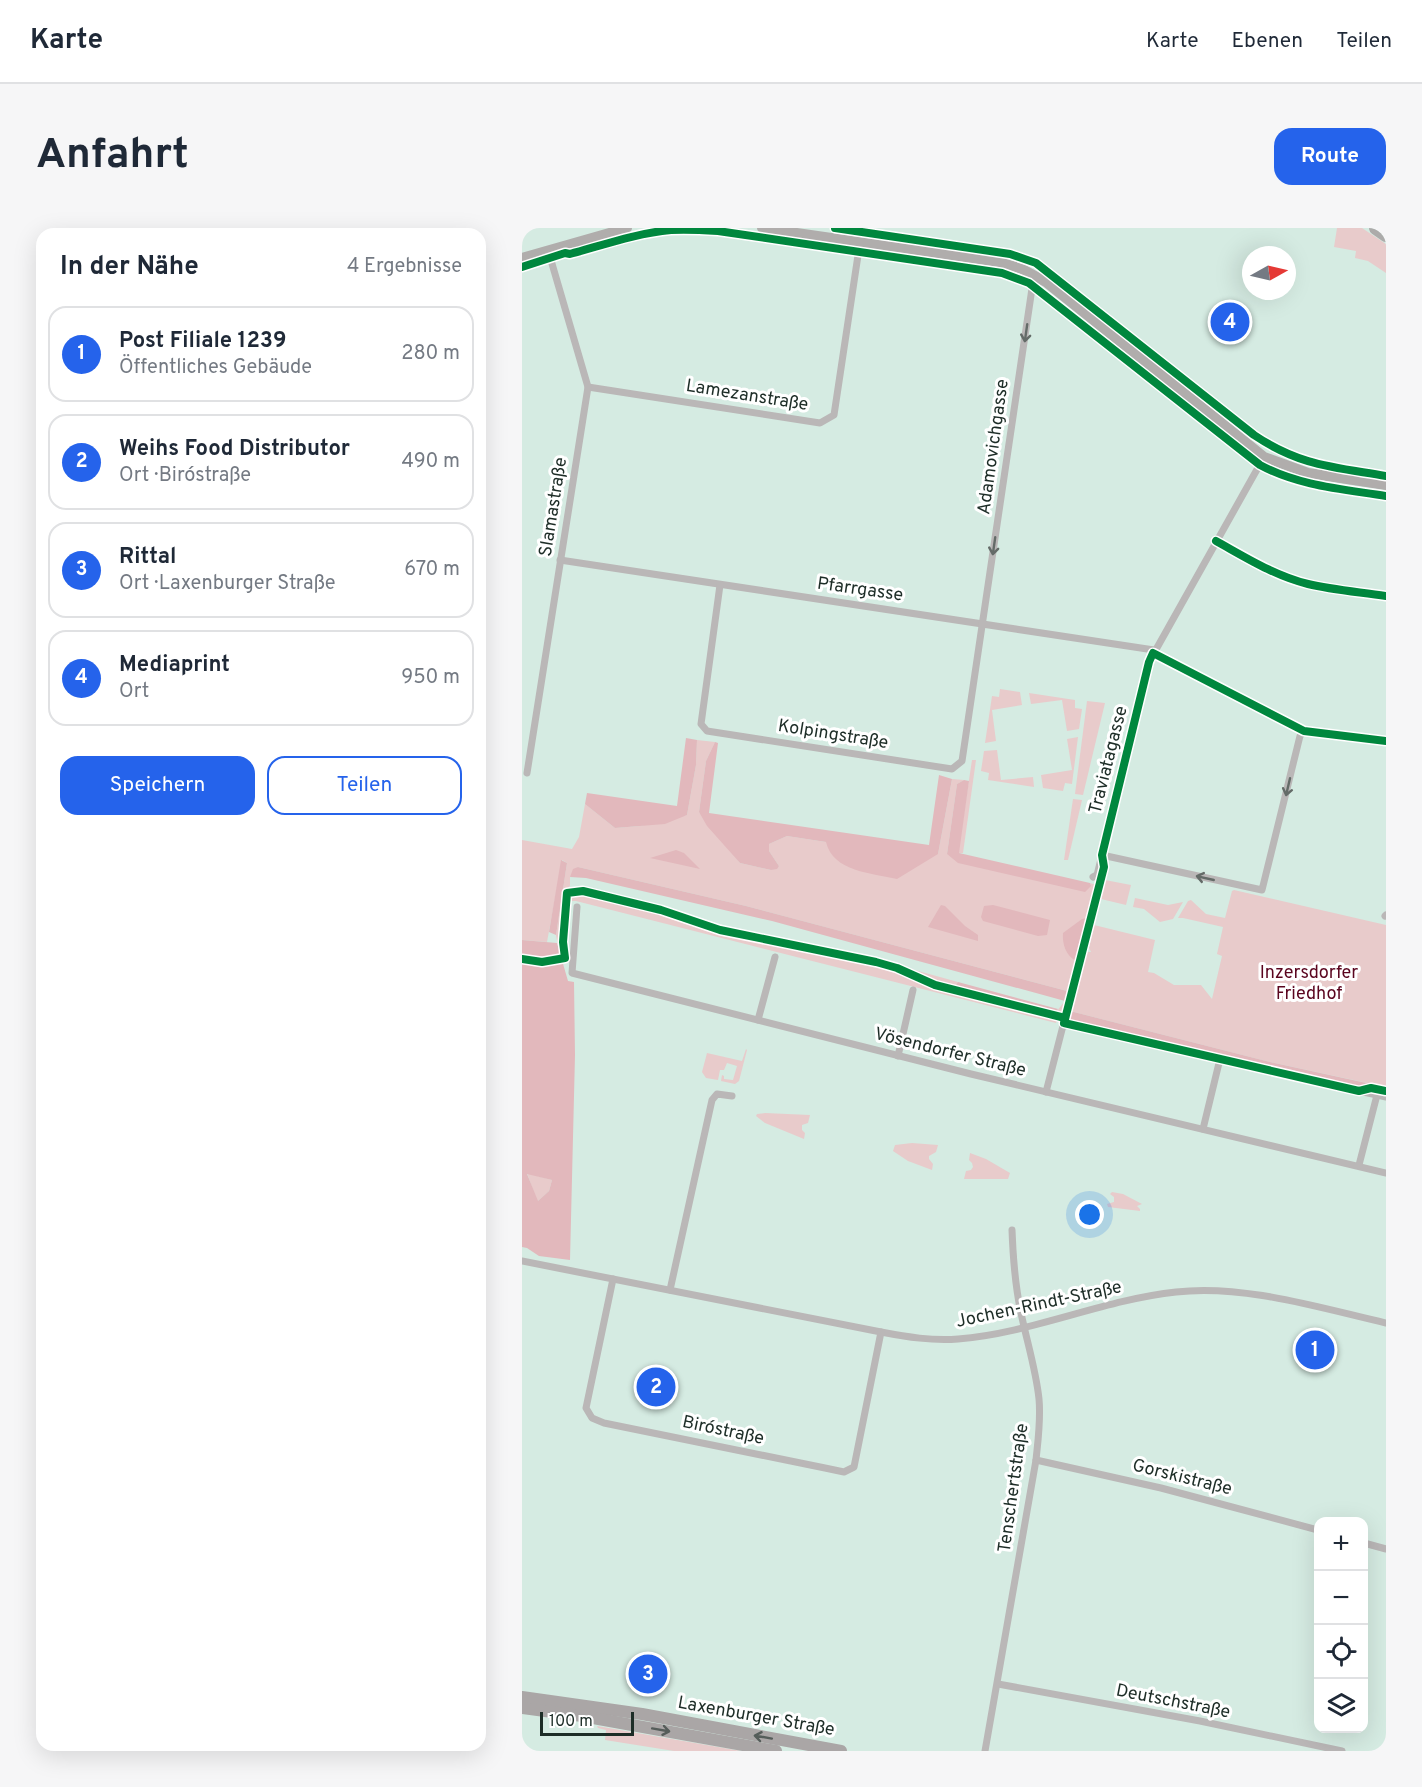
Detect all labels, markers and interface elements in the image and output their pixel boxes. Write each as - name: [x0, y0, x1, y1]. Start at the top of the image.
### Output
- text: Karte: [30, 23, 103, 59]
- text: Karte: [1146, 28, 1198, 55]
- text: Ebenen: [1231, 28, 1303, 55]
- text: Teilen: [1336, 28, 1392, 55]
- button: Route: [1274, 128, 1386, 185]
- text: Anfahrt: [36, 130, 189, 183]
- north arrow: [1242, 246, 1296, 300]
- text: In der Nähe: [60, 251, 199, 284]
- text: 4 Ergebnisse: [347, 254, 462, 280]
- pin: 4: [1210, 300, 1250, 344]
- one-way arrow: [1020, 322, 1031, 342]
- text: Post Filiale 1239: [119, 328, 287, 355]
- text: 1: [78, 341, 86, 367]
- text: 280 m: [401, 341, 460, 367]
- text: Öffentliches Gebäude: [119, 355, 312, 381]
- street label: Lamezanstraße: [684, 375, 810, 417]
- street label: Adamovichgasse: [973, 378, 1015, 516]
- text: Weihs Food Distributor: [119, 436, 350, 463]
- text: 2: [75, 449, 88, 475]
- text: 490 m: [402, 449, 460, 475]
- street label: Slamastraße: [535, 456, 573, 558]
- text: Ort · Biróstraße: [119, 463, 251, 489]
- one-way arrow: [988, 536, 999, 556]
- text: Rittal: [119, 544, 176, 571]
- text: 3: [76, 557, 88, 583]
- text: 670 m: [404, 557, 460, 583]
- text: Ort · Laxenburger Straße: [119, 571, 335, 597]
- street label: Pfarrgasse: [816, 573, 904, 607]
- text: Mediaprint: [119, 652, 230, 679]
- text: 4: [75, 665, 88, 691]
- text: 950 m: [401, 665, 460, 691]
- text: Ort: [119, 679, 149, 705]
- street label: Traviatagasse: [1084, 704, 1134, 816]
- street label: Kolpingstraße: [776, 715, 890, 755]
- button: Speichern: [60, 756, 255, 815]
- button: Teilen: [267, 756, 462, 815]
- one-way arrow: [1281, 777, 1293, 796]
- one-way arrow: [1196, 872, 1215, 884]
- park label: Inzersdorfer Friedhof: [1260, 962, 1358, 1006]
- street label: Vösendorfer Straße: [872, 1023, 1028, 1083]
- your location: [1075, 1200, 1104, 1229]
- street label: Jochen-Rindt-Straße: [954, 1276, 1124, 1334]
- pin: 1: [1296, 1328, 1334, 1372]
- pin: 2: [636, 1364, 676, 1410]
- street label: Biróstraße: [680, 1411, 766, 1451]
- street label: Tenschertstraße: [994, 1422, 1034, 1554]
- street label: Gorskistraße: [1130, 1455, 1234, 1501]
- map controls: [1314, 1517, 1368, 1733]
- button: +: [1314, 1517, 1368, 1571]
- button: −: [1314, 1571, 1368, 1625]
- button: locate: [1314, 1625, 1368, 1679]
- pin: 3: [628, 1652, 668, 1696]
- button: layers: [1314, 1679, 1368, 1733]
- street label: Deutschstraße: [1114, 1680, 1232, 1724]
- street label: Laxenburger Straße: [676, 1692, 836, 1742]
- scale bar: [540, 1709, 634, 1736]
- text: 100 m: [549, 1712, 593, 1732]
- one-way arrow: [650, 1725, 670, 1736]
- one-way arrow: [754, 1731, 773, 1742]

